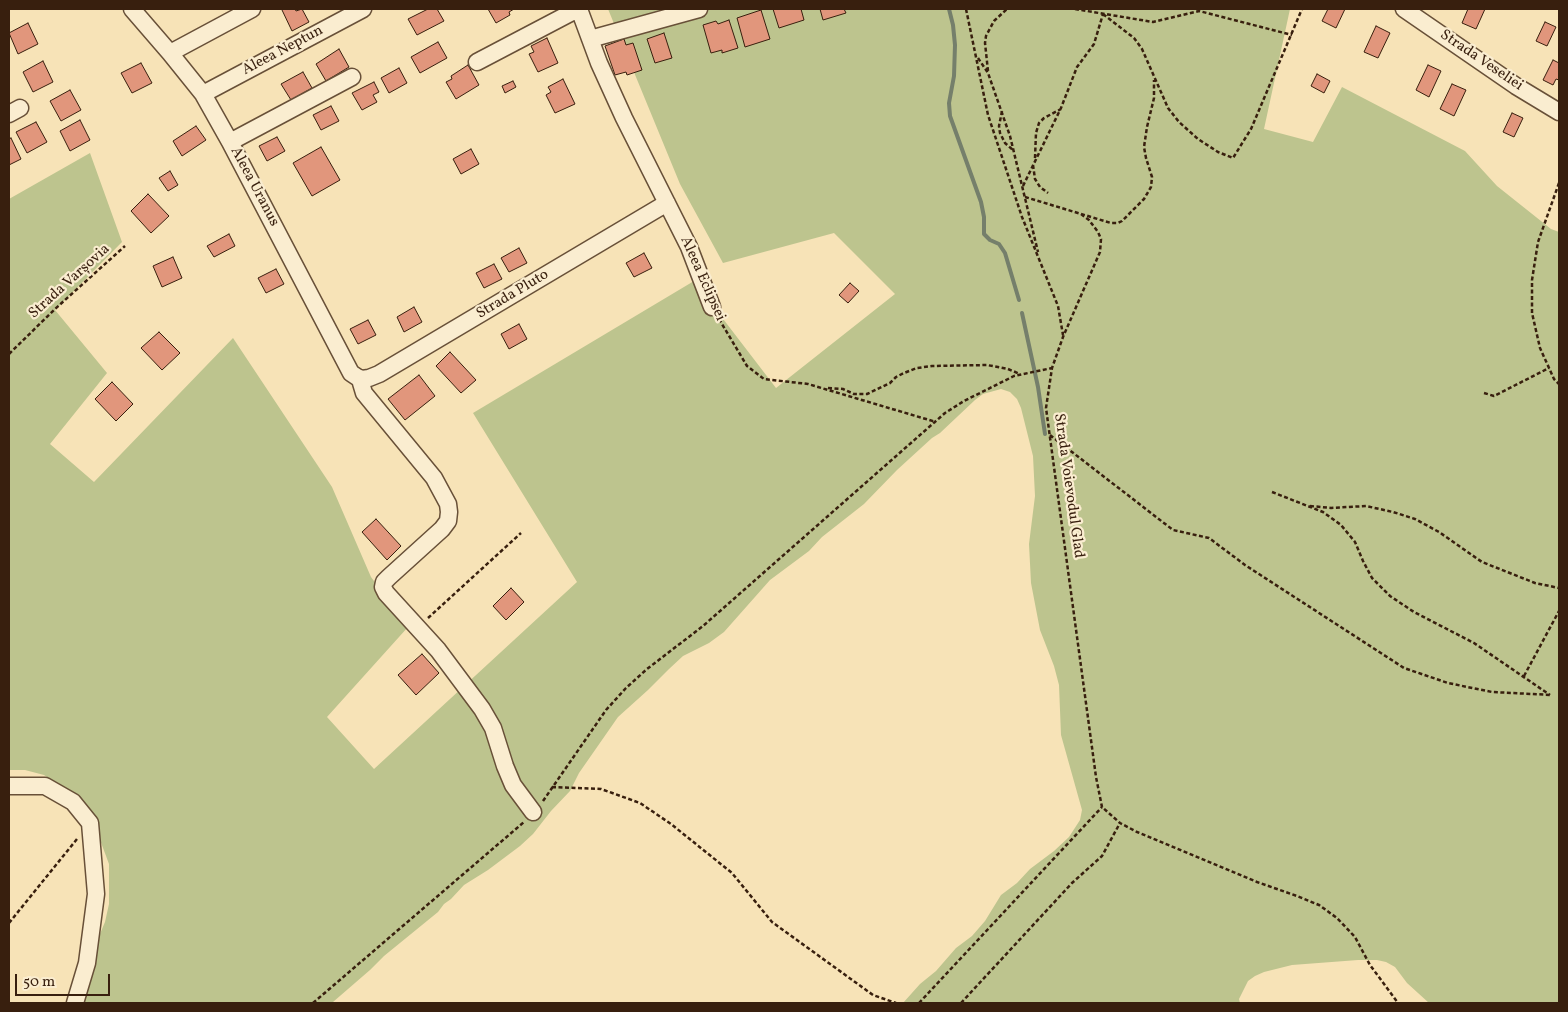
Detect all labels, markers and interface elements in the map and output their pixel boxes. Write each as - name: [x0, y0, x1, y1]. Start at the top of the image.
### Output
- street label: Aleea Neptun: [239, 22, 327, 80]
- street label: Strada Veseliei: [1436, 27, 1526, 95]
- street label: Aleea Uranus: [226, 144, 282, 230]
- street label: Aleea Eclipsei: [675, 234, 729, 324]
- street label: Strada Varșovia: [26, 241, 114, 323]
- street label: Strada Pluto: [474, 266, 552, 324]
- street label: Strada Voievodul Glad: [1049, 412, 1087, 560]
- scale bar: [18, 964, 112, 996]
- text: 50 m: [23, 972, 55, 993]

